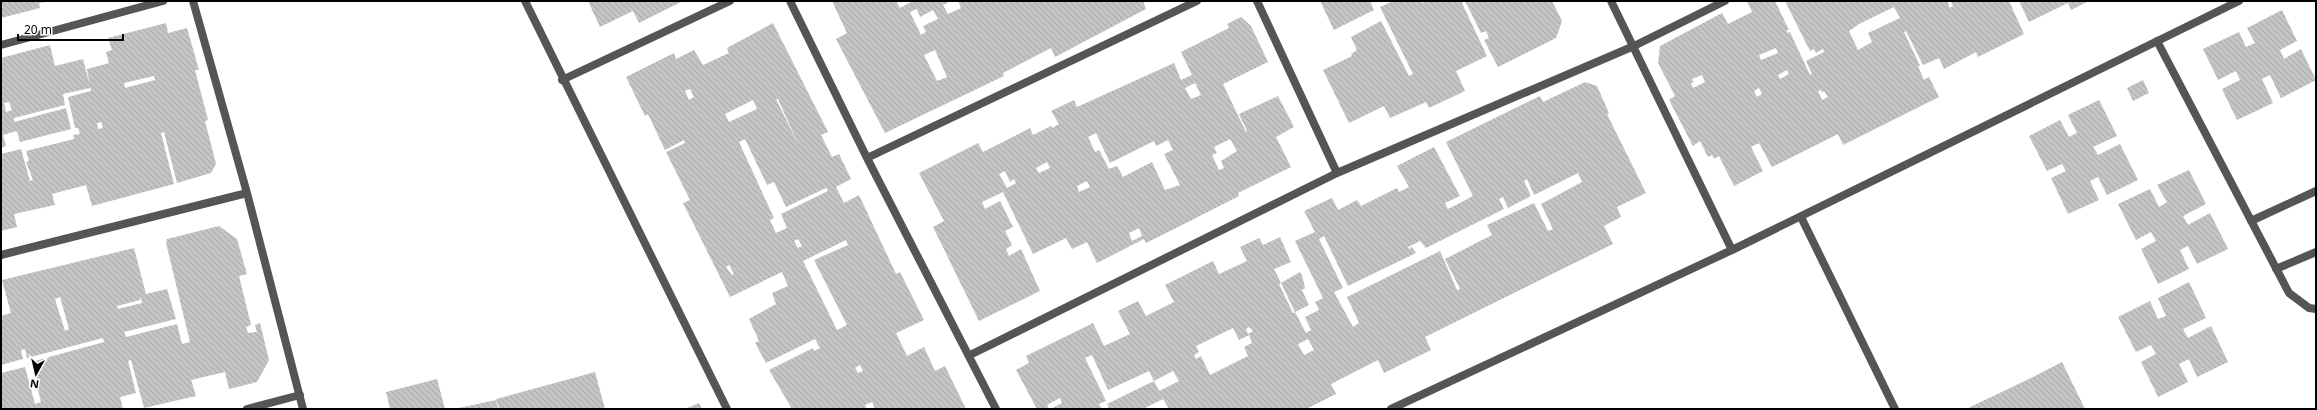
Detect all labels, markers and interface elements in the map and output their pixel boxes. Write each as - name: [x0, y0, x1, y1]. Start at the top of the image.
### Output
- scale bar: [18, 16, 123, 42]
- text: 20 m: [24, 21, 52, 38]
- north arrow: [16, 354, 56, 394]
- text: N: [29, 376, 40, 392]

